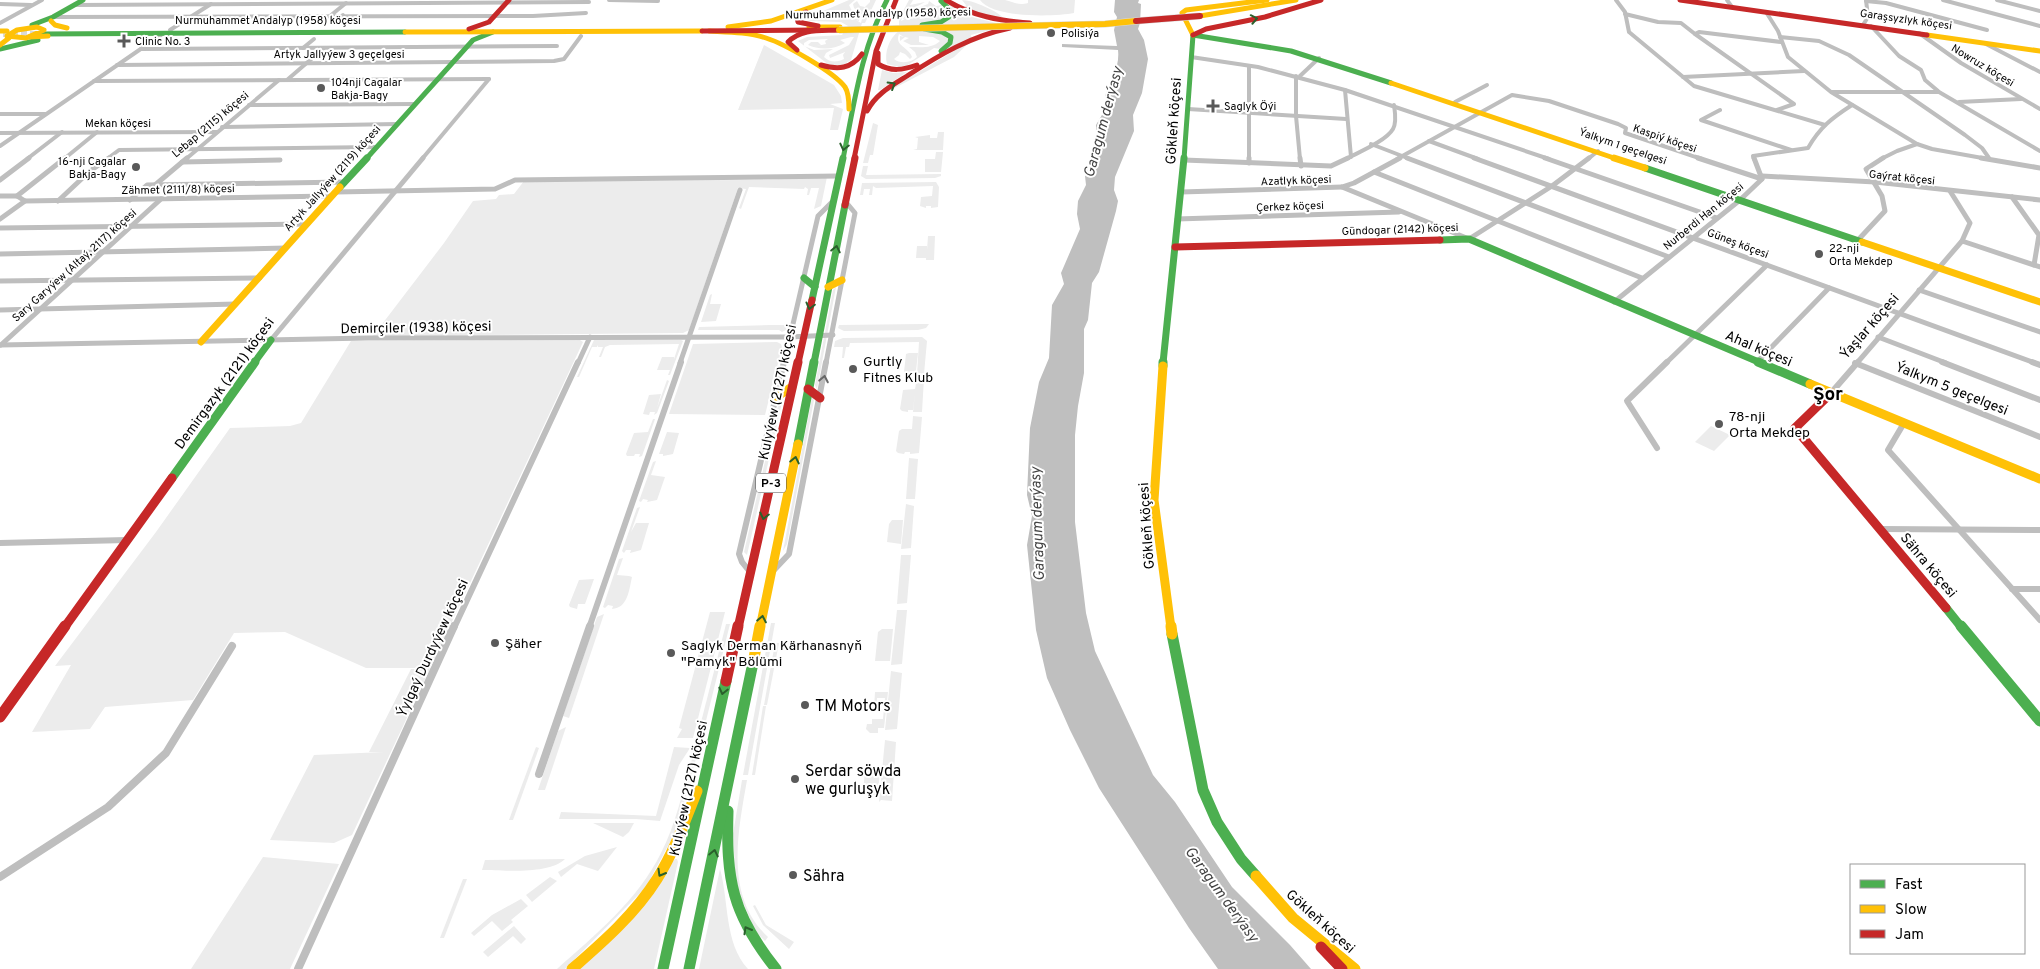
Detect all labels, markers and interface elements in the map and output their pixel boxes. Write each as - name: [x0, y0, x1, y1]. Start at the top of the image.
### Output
- street label: Nurmuhammet Andalyp (1958) köçesi: [785, 5, 971, 23]
- street label: Garaşsyzlyk köçesi: [1859, 7, 1953, 33]
- street label: Nurmuhammet Andalyp (1958) köçesi: [175, 14, 361, 28]
- one-way arrow: [1250, 15, 1258, 25]
- marker: Polisiýa: [1045, 27, 1057, 39]
- place label: Polisiýa: [1061, 27, 1099, 41]
- marker: Clinic No. 3: [117, 34, 131, 48]
- place label: Clinic No. 3: [135, 35, 190, 49]
- street label: Nowruz köçesi: [1948, 41, 2017, 90]
- street label: Artyk Jallyýew 3 geçelgesi: [273, 48, 405, 62]
- water label: Garagum derýasy: [1081, 64, 1129, 180]
- place label: 104nji Cagalar Bakja-Bagy: [331, 76, 403, 103]
- street label: Gökleň köçesi: [1163, 77, 1186, 165]
- marker: 104nji Cagalar Bakja-Bagy: [315, 82, 327, 94]
- one-way arrow: [887, 82, 896, 92]
- street label: Lebap (2115) köçesi: [169, 88, 252, 161]
- marker: Saglyk Öýi: [1206, 99, 1220, 113]
- place label: Saglyk Öýi: [1224, 99, 1276, 114]
- street label: Mekan köçesi: [85, 117, 151, 131]
- street label: Kaspiý köçesi: [1631, 121, 1698, 156]
- street label: Artyk Jallyýew (2119) köçesi: [281, 123, 384, 235]
- street label: Ýalkym 1 geçelgesi: [1577, 124, 1669, 168]
- one-way arrow: [839, 143, 850, 152]
- place label: 16-nji Cagalar Bakja-Bagy: [58, 155, 127, 182]
- marker: 16-nji Cagalar Bakja-Bagy: [130, 161, 142, 173]
- street label: Gaýrat köçesi: [1868, 168, 1936, 188]
- street label: Azatlyk köçesi: [1260, 173, 1332, 189]
- street label: Nurberdi Han köçesi: [1661, 180, 1747, 254]
- street label: Zähmet (2111/8) köçesi: [121, 182, 235, 198]
- street label: Çerkez köçesi: [1256, 199, 1324, 215]
- street label: Sary Garyýew (Altaý, 2117) köçesi: [10, 206, 140, 325]
- street label: Gündogar (2142) köçesi: [1341, 221, 1459, 239]
- street label: Güneş köçesi: [1705, 226, 1770, 262]
- place label: 22-nji Orta Mekdep: [1829, 242, 1893, 269]
- one-way arrow: [831, 244, 841, 253]
- marker: 22-nji Orta Mekdep: [1813, 248, 1825, 260]
- street label: Ýaşlar köçesi: [1836, 290, 1903, 363]
- one-way arrow: [805, 302, 816, 310]
- street label: Demirgazyk (2121) köçesi: [172, 315, 279, 453]
- street label: Demirçiler (1938) köçesi: [340, 319, 492, 338]
- street label: Kulyýew (2127) köçesi: [756, 323, 801, 461]
- street label: Ahal köçesi: [1722, 328, 1795, 371]
- place label: Gurtly Fitnes Klub: [863, 354, 933, 387]
- street label: Ýalkym 5 geçelgesi: [1893, 358, 2011, 420]
- marker: Gurtly Fitnes Klub: [847, 363, 859, 375]
- one-way arrow: [818, 374, 829, 383]
- district label: Şor: [1813, 383, 1843, 407]
- place label: 78-nji Orta Mekdep: [1729, 409, 1810, 442]
- marker: 78-nji Orta Mekdep: [1713, 418, 1725, 430]
- one-way arrow: [789, 455, 800, 464]
- water label: Garagum derýasy: [1027, 465, 1050, 581]
- road number: P-3: [756, 473, 786, 492]
- street label: Gökleň köçesi: [1136, 482, 1159, 570]
- one-way arrow: [759, 511, 770, 520]
- street label: Sähra köçesi: [1896, 530, 1960, 602]
- street label: Ýylgaý Durdyýew köçesi: [393, 576, 473, 720]
- one-way arrow: [756, 614, 767, 623]
- place label: Şäher: [505, 636, 543, 653]
- marker: Şäher: [489, 637, 501, 649]
- place label: Saglyk Derman Kärhanasnyň "Pamyk" Bölümi: [681, 638, 862, 671]
- marker: Saglyk Derman Kärhanasnyň "Pamyk" Bölümi: [665, 647, 677, 659]
- one-way arrow: [718, 687, 729, 696]
- place label: TM Motors: [815, 697, 891, 717]
- marker: TM Motors: [799, 699, 811, 711]
- street label: Kulyýew (2127) köçesi: [667, 719, 712, 857]
- place label: Serdar söwda we gurluşyk: [805, 762, 901, 800]
- marker: Serdar söwda we gurluşyk: [789, 773, 801, 785]
- water label: Garagum derýasy: [1180, 843, 1263, 948]
- one-way arrow: [708, 848, 718, 857]
- legend: [1850, 864, 2025, 954]
- place label: Sähra: [803, 867, 845, 887]
- one-way arrow: [657, 868, 667, 877]
- marker: Sähra: [787, 869, 799, 881]
- text: Fast: [1895, 876, 1923, 895]
- street label: Gökleň köçesi: [1282, 887, 1358, 958]
- text: Slow: [1895, 901, 1927, 920]
- one-way arrow: [744, 926, 754, 935]
- text: Jam: [1895, 926, 1924, 945]

